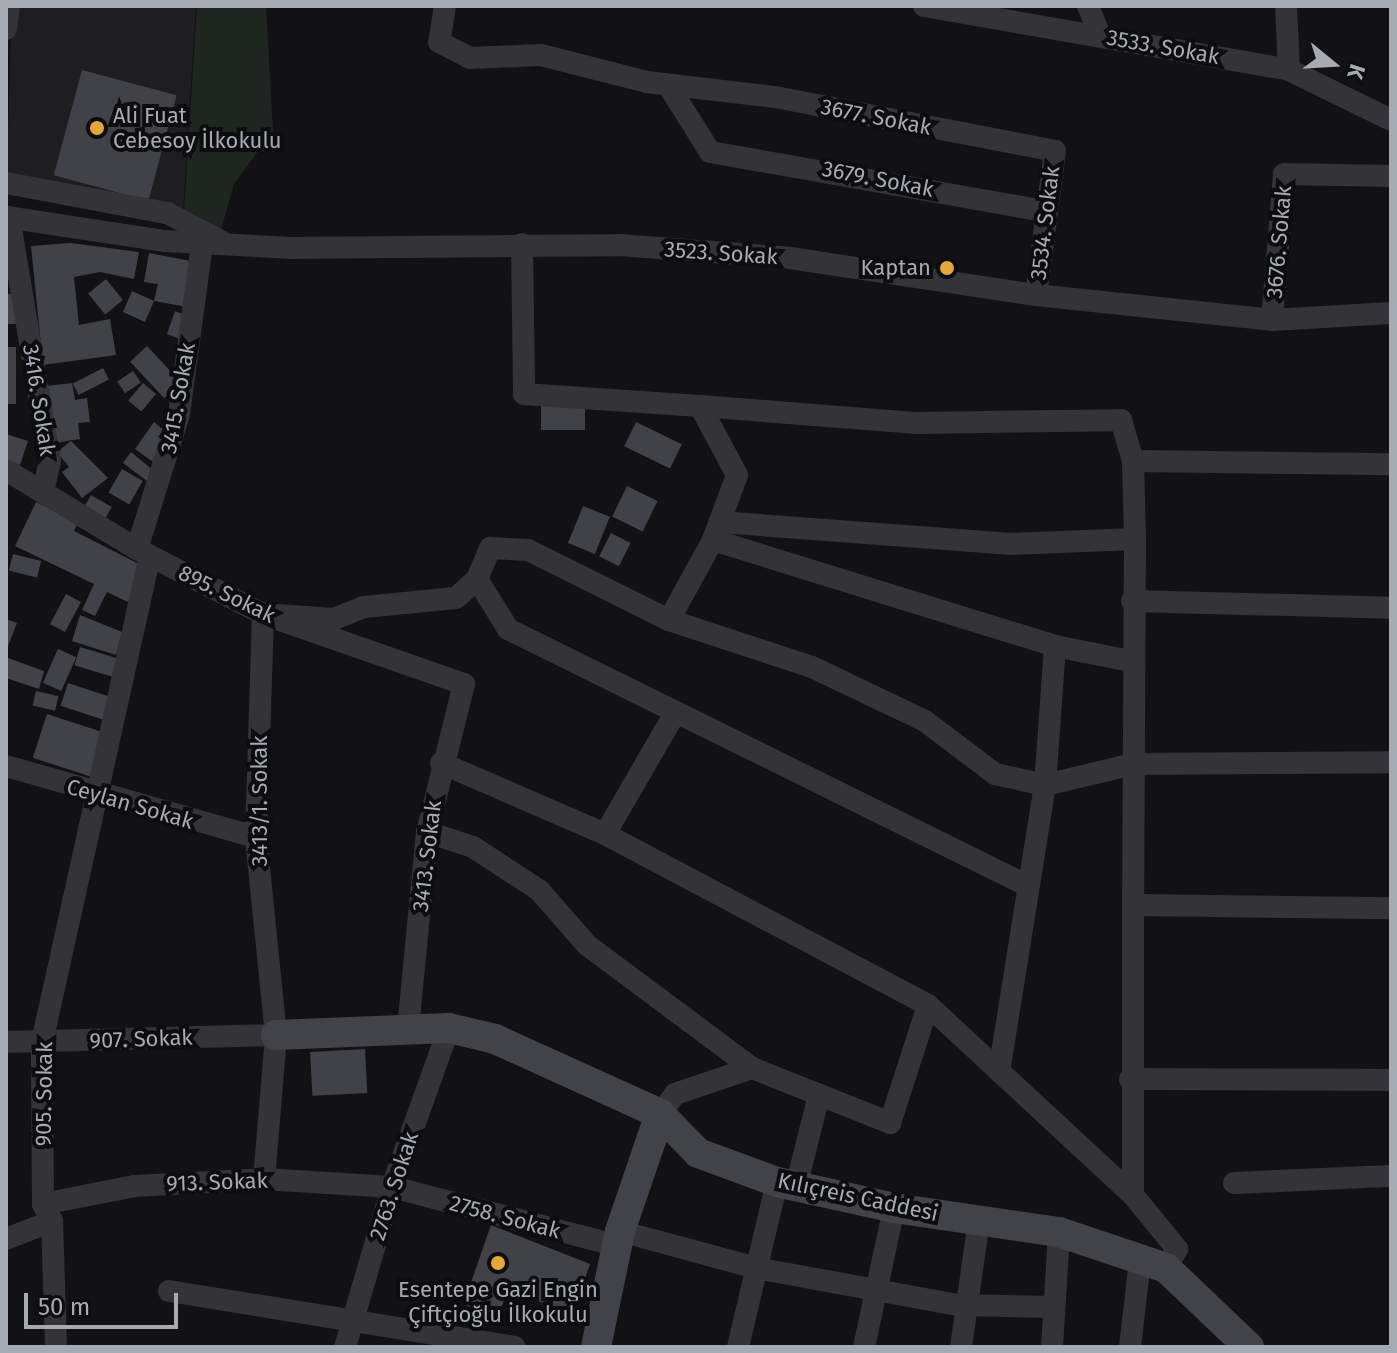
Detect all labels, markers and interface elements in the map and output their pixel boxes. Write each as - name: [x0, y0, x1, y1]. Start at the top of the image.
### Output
- street label: 3533. Sokak: [1105, 24, 1221, 70]
- north arrow: [1293, 24, 1373, 104]
- text: K: [1341, 61, 1371, 82]
- street label: 3677. Sokak: [819, 93, 933, 141]
- place label: Ali Fuat Cebesoy İlkokulu: [113, 102, 282, 154]
- marker: Ali Fuat Cebesoy İlkokulu: [88, 119, 106, 137]
- street label: 3679. Sokak: [820, 155, 936, 203]
- street label: 3534. Sokak: [1025, 165, 1065, 281]
- street label: 3676. Sokak: [1261, 184, 1297, 300]
- street label: 3523. Sokak: [663, 236, 779, 270]
- place label: Kaptan: [861, 255, 931, 281]
- marker: Kaptan: [938, 259, 956, 277]
- street label: 3415. Sokak: [155, 341, 201, 455]
- street label: 3416. Sokak: [17, 342, 61, 458]
- street label: 895. Sokak: [174, 559, 280, 629]
- street label: 3413/1. Sokak: [247, 735, 273, 867]
- street label: Ceylan Sokak: [64, 773, 196, 835]
- street label: 3413. Sokak: [407, 799, 447, 913]
- street label: 907. Sokak: [89, 1024, 193, 1054]
- street label: 905. Sokak: [30, 1041, 58, 1147]
- street label: 2763. Sokak: [364, 1128, 424, 1244]
- street label: 913. Sokak: [166, 1167, 268, 1197]
- street label: Kılıçreis Caddesi: [775, 1167, 941, 1227]
- street label: 2758. Sokak: [447, 1190, 563, 1244]
- marker: Esentepe Gazi Engin Çiftçioğlu İlkokulu: [489, 1254, 507, 1272]
- place label: Esentepe Gazi Engin Çiftçioğlu İlkokulu: [398, 1276, 598, 1328]
- scale bar: [28, 1277, 182, 1327]
- text: 50 m: [38, 1293, 90, 1321]

